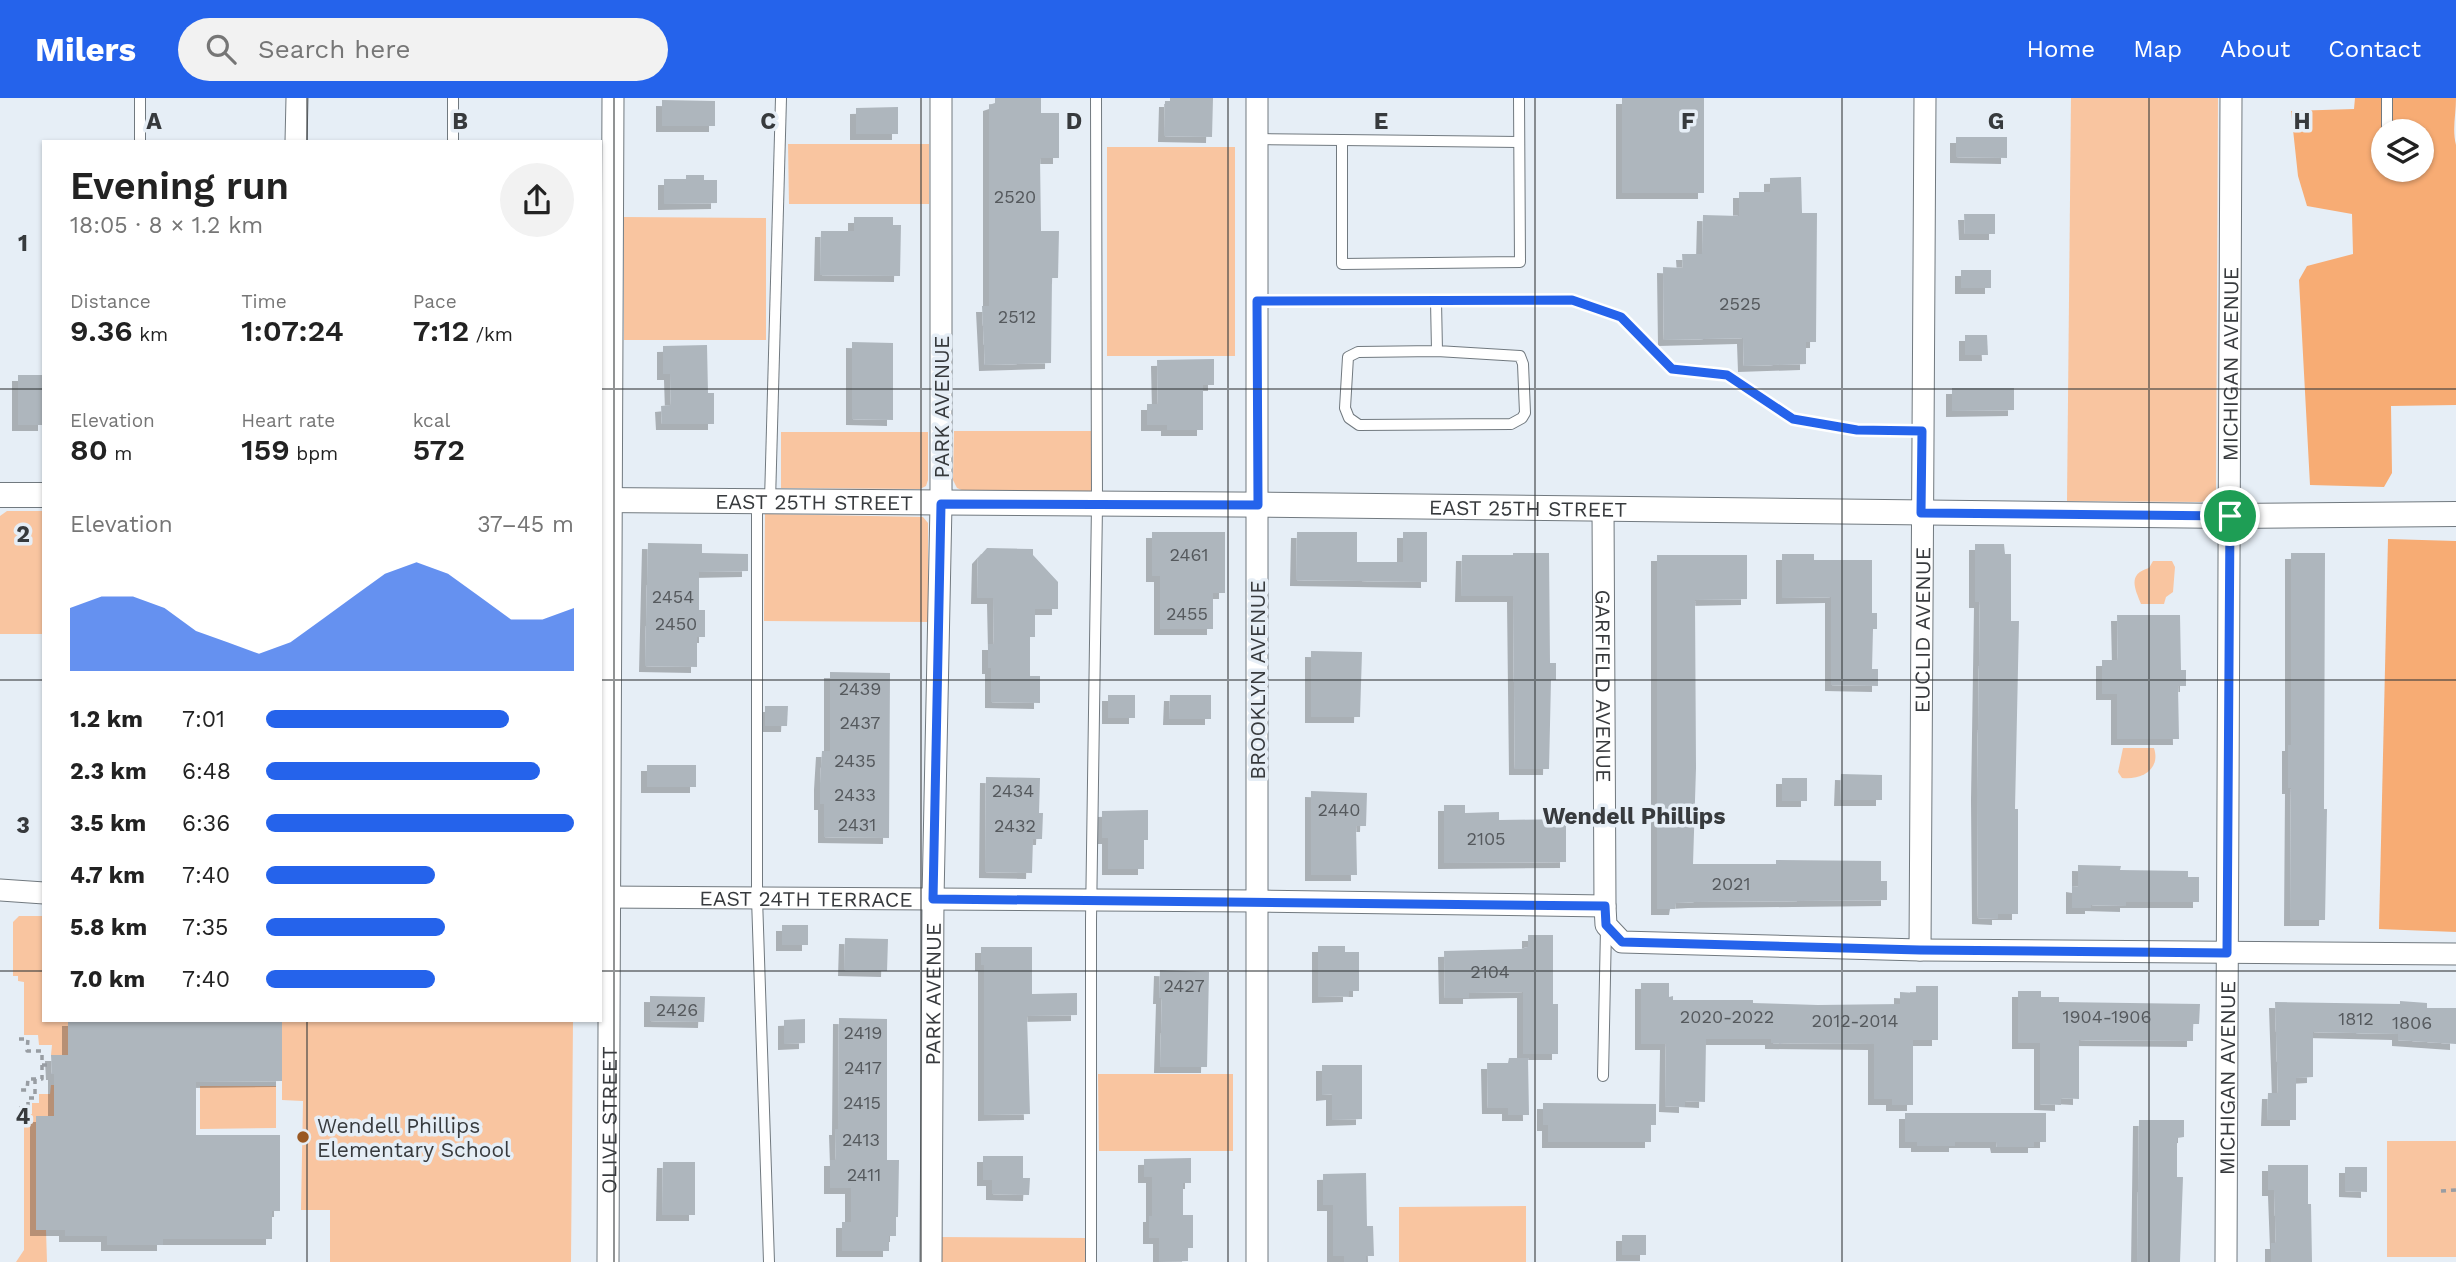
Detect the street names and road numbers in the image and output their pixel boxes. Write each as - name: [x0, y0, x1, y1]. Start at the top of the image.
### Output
- street label: MICHIGAN AVENUE: [2217, 267, 2243, 461]
- street label: PARK AVENUE: [929, 336, 954, 478]
- street label: EAST 25TH STREET: [715, 488, 913, 515]
- street label: EAST 25TH STREET: [1429, 494, 1627, 521]
- street label: EUCLID AVENUE: [1909, 547, 1935, 713]
- street label: BROOKLYN AVENUE: [1245, 580, 1270, 780]
- street label: GARFIELD AVENUE: [1591, 589, 1617, 782]
- street label: EAST 24TH TERRACE: [699, 885, 913, 911]
- street label: PARK AVENUE: [920, 923, 945, 1065]
- street label: MICHIGAN AVENUE: [2214, 981, 2240, 1175]
- street label: OLIVE STREET: [596, 1046, 621, 1194]

